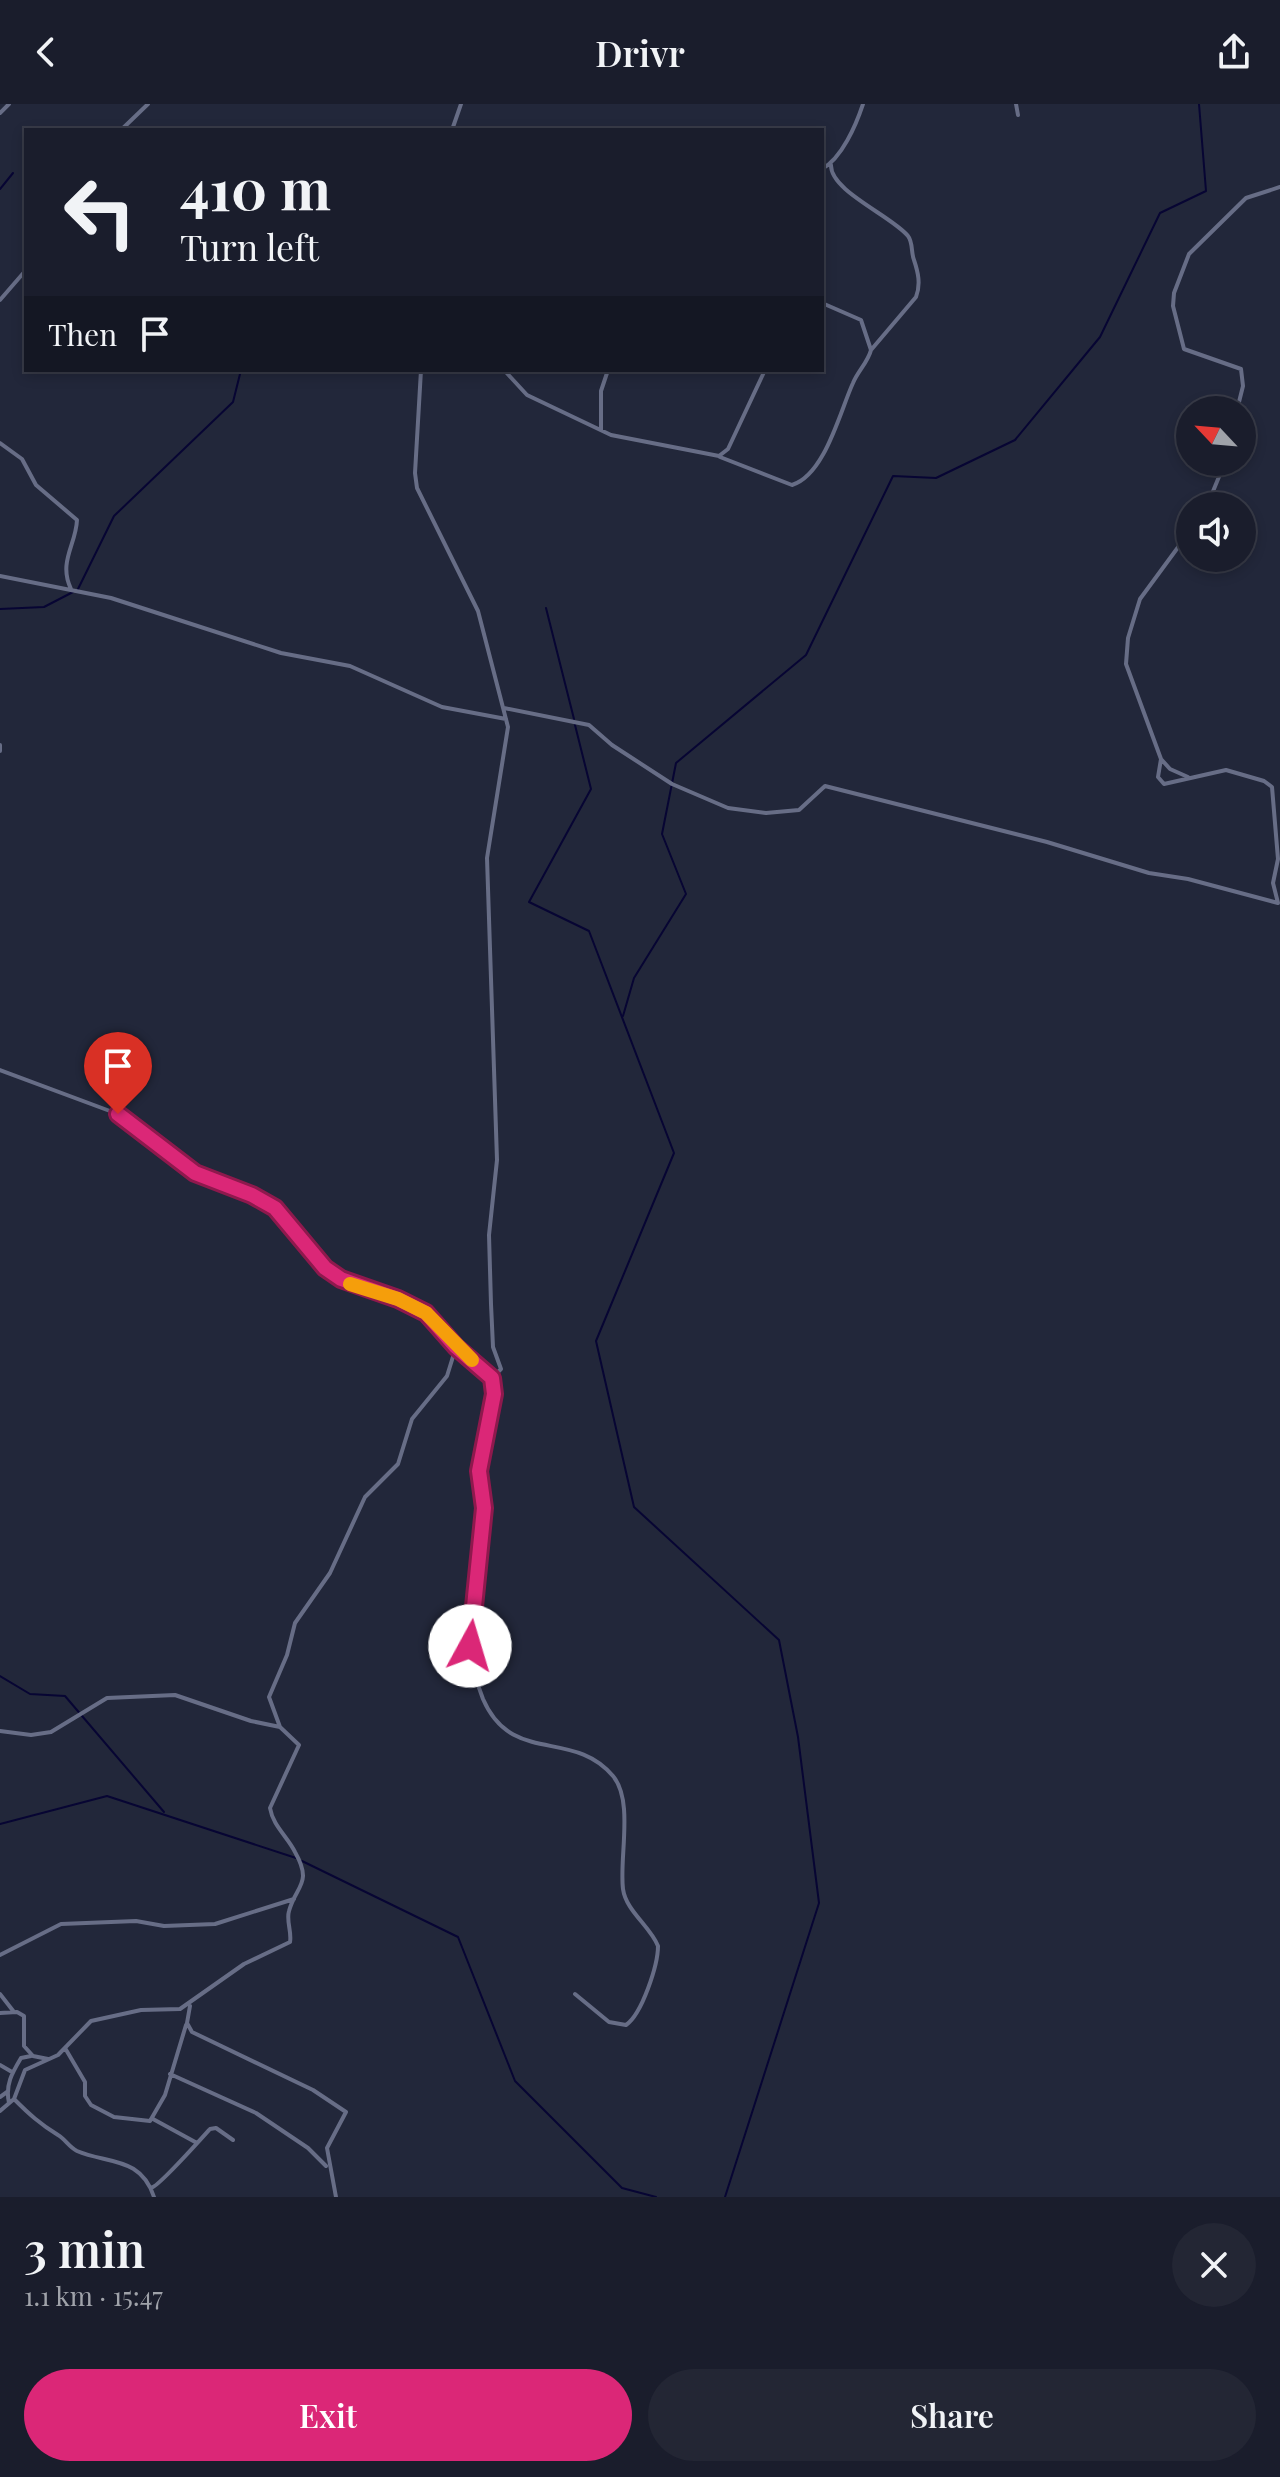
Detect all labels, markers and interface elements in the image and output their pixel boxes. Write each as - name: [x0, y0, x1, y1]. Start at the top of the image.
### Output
- text: Drivr: [595, 28, 685, 76]
- icon: back: [24, 30, 68, 74]
- icon: share: [1212, 30, 1256, 74]
- text: 410 m: [180, 150, 331, 225]
- icon: left: [48, 160, 152, 264]
- text: Turn left: [180, 222, 319, 270]
- icon: arrive: [133, 312, 177, 356]
- text: Then: [48, 314, 117, 354]
- north arrow: [1176, 396, 1256, 476]
- map controls: [1176, 396, 1256, 572]
- button: sound: [1176, 492, 1256, 572]
- pin: [84, 1032, 152, 1114]
- icon: arrive: [96, 1044, 140, 1088]
- position arrow: [428, 1604, 512, 1688]
- text: 3 min: [24, 2216, 145, 2280]
- button: close: [1172, 2223, 1256, 2307]
- text: 1.1 km · 15:47: [24, 2278, 163, 2313]
- button: Exit: [24, 2369, 632, 2461]
- button: Share: [648, 2369, 1256, 2461]

